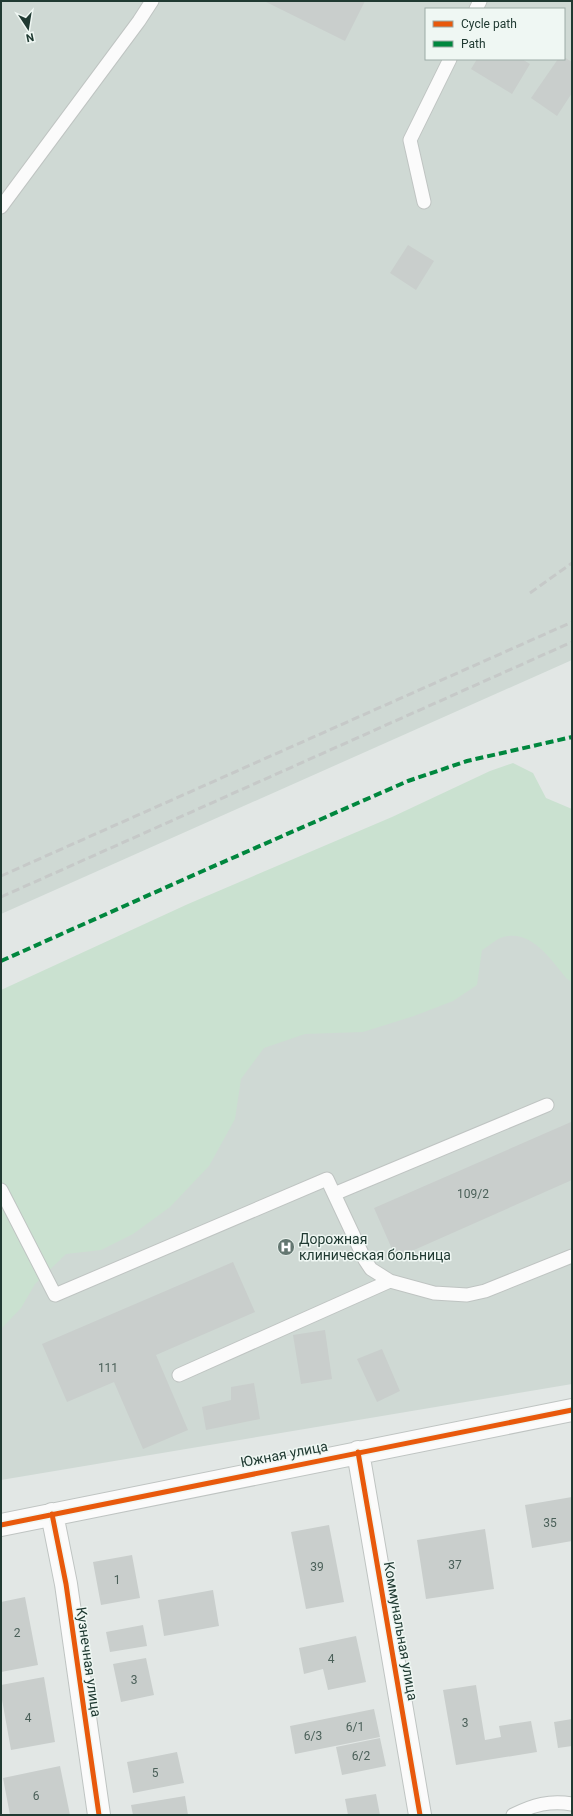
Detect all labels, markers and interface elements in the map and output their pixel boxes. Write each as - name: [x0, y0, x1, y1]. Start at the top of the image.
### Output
- north arrow: [8, 8, 48, 48]
- legend: [425, 8, 565, 60]
- text: Cycle path: [461, 17, 517, 31]
- text: N: [25, 30, 35, 45]
- text: Path: [461, 37, 486, 51]
- house number: 109/2: [457, 1187, 489, 1201]
- place label: Дорожная клиническая больница: [299, 1231, 451, 1263]
- hospital icon: Дорожная клиническая больница: [276, 1237, 296, 1257]
- house number: 111: [98, 1361, 118, 1375]
- street label: Южная улица: [239, 1438, 329, 1470]
- house number: 35: [543, 1516, 557, 1530]
- house number: 37: [448, 1558, 462, 1572]
- house number: 39: [310, 1560, 324, 1574]
- street label: Коммунальная улица: [381, 1560, 421, 1702]
- house number: 1: [114, 1573, 120, 1587]
- street label: Кузнечная улица: [73, 1606, 105, 1718]
- house number: 2: [14, 1626, 21, 1640]
- house number: 4: [328, 1652, 335, 1666]
- house number: 3: [131, 1673, 137, 1687]
- house number: 4: [25, 1711, 32, 1725]
- house number: 3: [462, 1716, 468, 1730]
- house number: 6/1: [346, 1720, 364, 1734]
- house number: 6/3: [304, 1729, 322, 1743]
- house number: 6/2: [352, 1749, 370, 1763]
- house number: 5: [152, 1766, 159, 1780]
- house number: 6: [33, 1789, 40, 1803]

